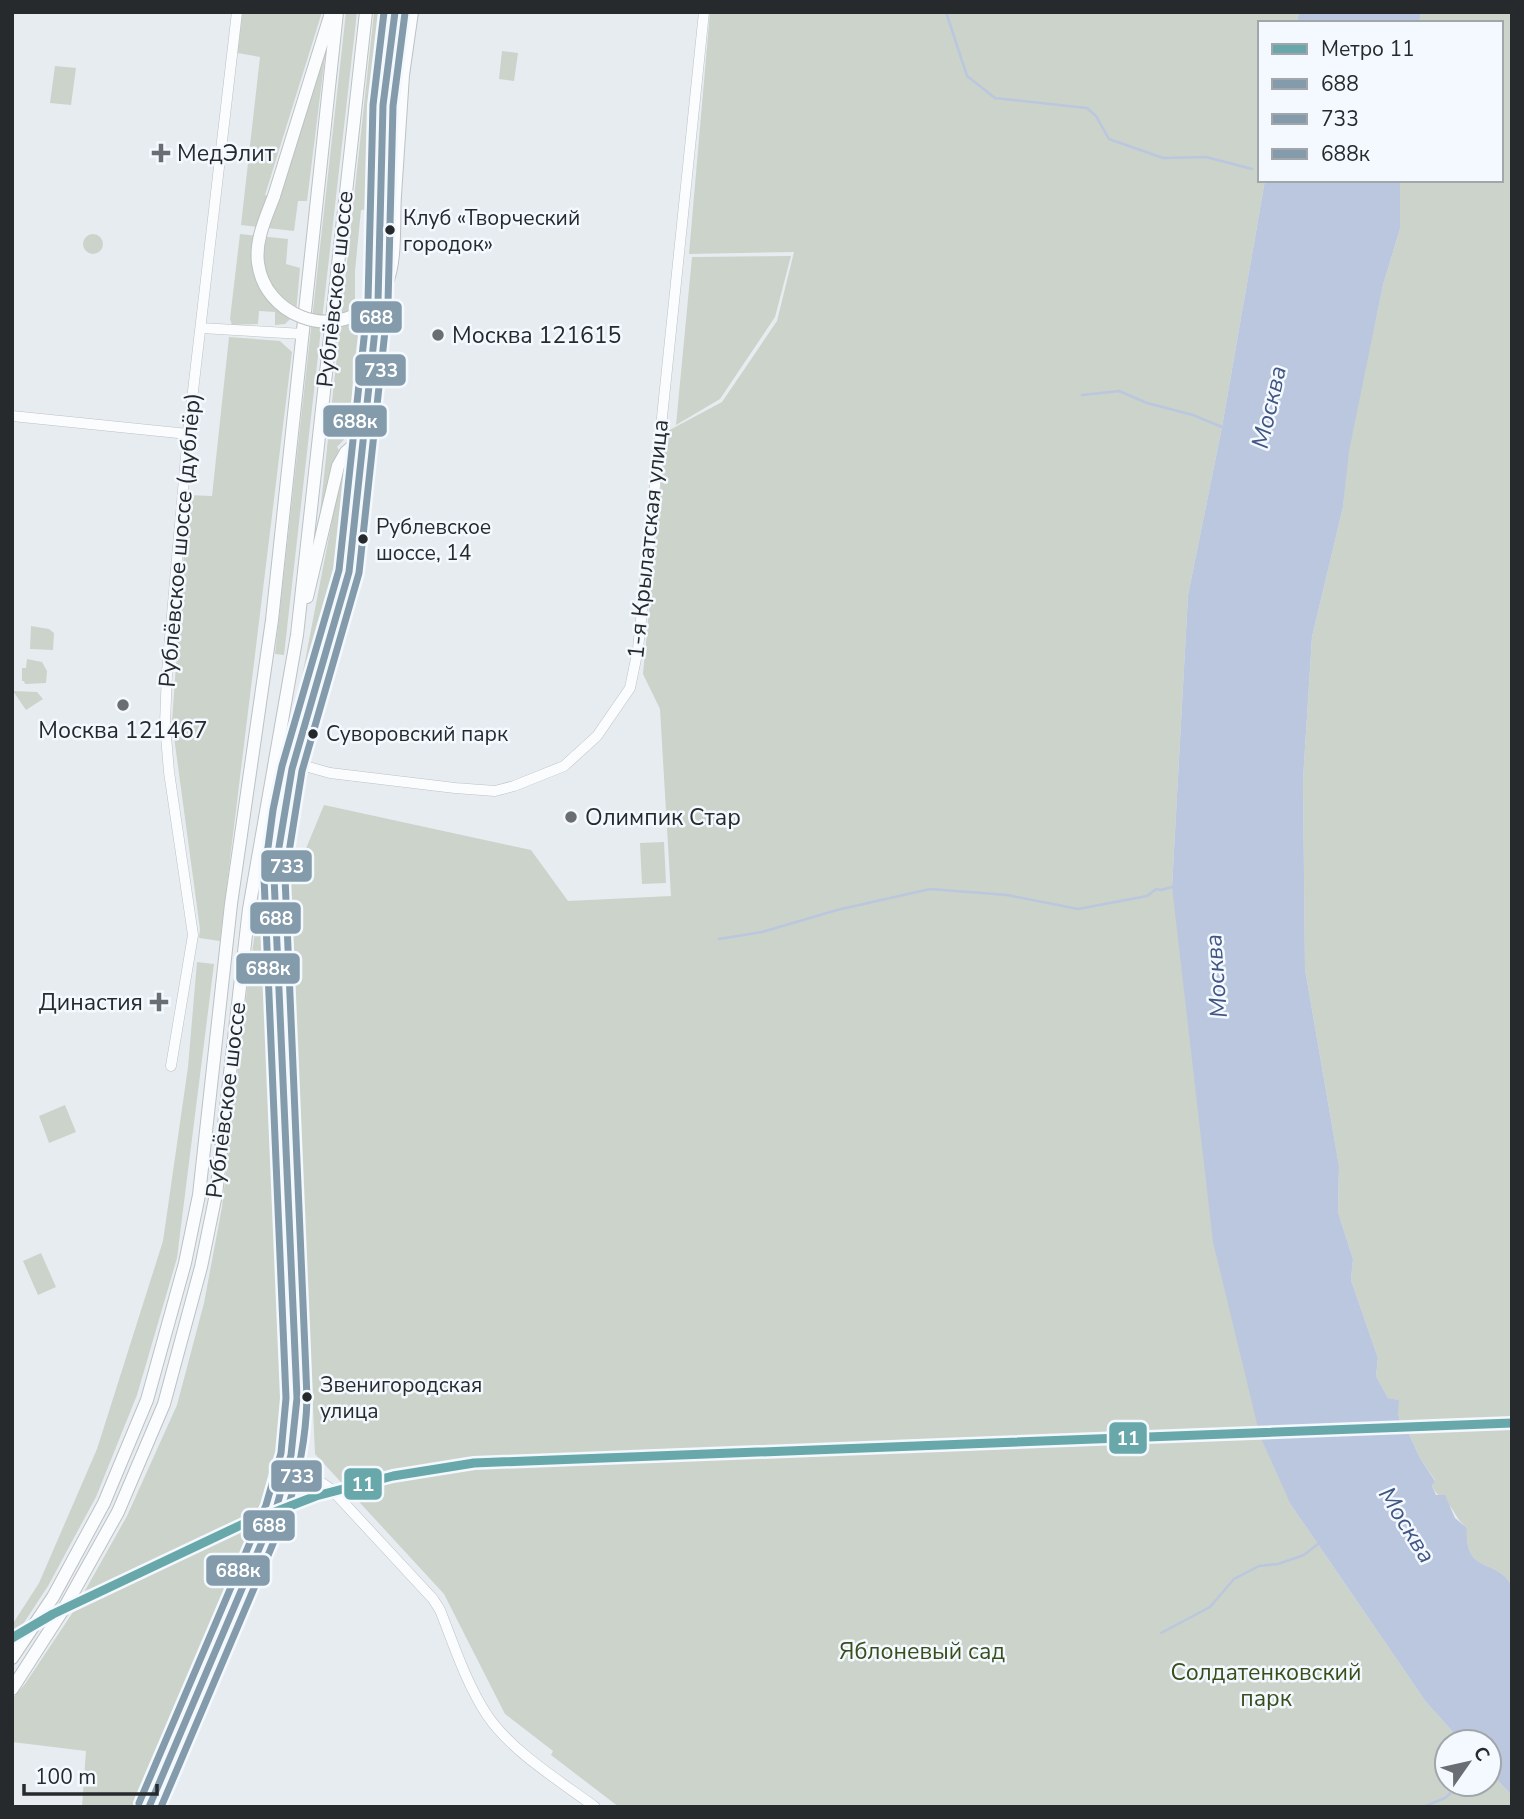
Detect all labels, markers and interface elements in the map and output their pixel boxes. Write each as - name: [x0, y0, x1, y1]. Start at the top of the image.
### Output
- legend: [1258, 21, 1503, 182]
- text: Метро 11: [1321, 35, 1415, 63]
- text: 688: [1321, 70, 1359, 98]
- text: 733: [1321, 105, 1359, 133]
- place label: МедЭлит: [177, 138, 276, 169]
- text: 688к: [1321, 140, 1371, 168]
- marker: МедЭлит: [151, 143, 171, 163]
- street label: Рублёвское шоссе: [309, 189, 361, 389]
- place label: Клуб «Творческий городок»: [403, 204, 580, 258]
- marker: Клуб «Творческий городок»: [383, 223, 397, 237]
- line badge: 688: [350, 300, 403, 334]
- text: 688: [359, 305, 393, 331]
- place label: Москва 121615: [452, 320, 621, 351]
- marker: Москва 121615: [430, 327, 446, 343]
- line badge: 733: [354, 353, 407, 387]
- text: 733: [364, 358, 398, 384]
- water label: Москва: [1244, 362, 1294, 452]
- street label: Рублёвское шоссе (дублёр): [152, 391, 208, 689]
- line badge: 688к: [322, 404, 388, 438]
- text: 688к: [333, 409, 378, 435]
- street label: 1-я Крылатская улица: [620, 418, 676, 660]
- place label: Рублевское шоссе, 14: [376, 513, 491, 567]
- marker: Рублевское шоссе, 14: [356, 532, 370, 546]
- marker: Москва 121467: [115, 697, 131, 713]
- place label: Москва 121467: [38, 715, 208, 746]
- place label: Суворовский парк: [326, 720, 509, 748]
- marker: Суворовский парк: [306, 727, 320, 741]
- place label: Олимпик Стар: [585, 802, 741, 833]
- marker: Олимпик Стар: [563, 809, 579, 825]
- line badge: 733: [260, 849, 313, 883]
- text: 733: [270, 854, 304, 880]
- line badge: 688: [249, 901, 302, 935]
- text: 688: [259, 906, 293, 932]
- water label: Москва: [1197, 933, 1235, 1019]
- line badge: 688к: [235, 952, 301, 985]
- text: 688к: [246, 956, 291, 982]
- place label: Династия: [39, 987, 143, 1018]
- marker: Династия: [149, 992, 169, 1012]
- street label: Рублёвское шоссе: [199, 1000, 253, 1200]
- place label: Звенигородская улица: [320, 1371, 482, 1425]
- marker: Звенигородская улица: [300, 1390, 314, 1404]
- line badge: 11: [1108, 1421, 1148, 1455]
- text: 11: [1117, 1426, 1139, 1452]
- line badge: 733: [270, 1459, 323, 1493]
- text: 733: [280, 1464, 314, 1490]
- line badge: 11: [343, 1467, 383, 1501]
- text: 11: [352, 1472, 374, 1498]
- water label: Москва: [1371, 1481, 1443, 1569]
- line badge: 688: [242, 1509, 296, 1542]
- text: 688: [252, 1513, 286, 1539]
- line badge: 688к: [205, 1554, 271, 1587]
- text: 688к: [216, 1558, 261, 1584]
- park label: Яблоневый сад: [839, 1636, 1005, 1667]
- park label: Солдатенковский парк: [1171, 1657, 1361, 1714]
- north arrow: [1433, 1728, 1503, 1798]
- text: С: [1467, 1741, 1496, 1767]
- scale bar: [24, 1752, 158, 1796]
- text: 100 m: [35, 1763, 96, 1791]

